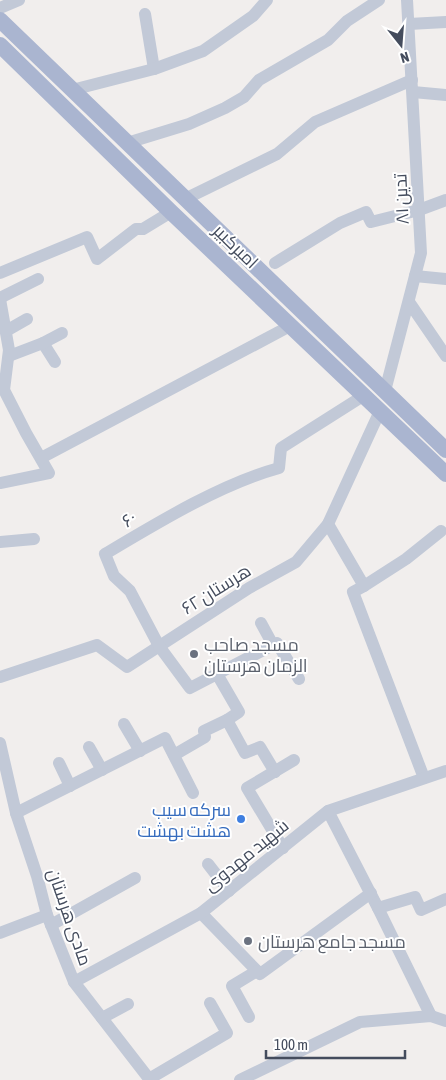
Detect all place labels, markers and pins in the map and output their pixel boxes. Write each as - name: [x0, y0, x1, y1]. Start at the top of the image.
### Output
- place label: مسجد صاحب الزمان هرستان: [204, 634, 308, 677]
- marker: مسجد صاحب الزمان هرستان: [188, 648, 200, 660]
- place label: سرکه سیب هشت بهشت: [137, 799, 231, 842]
- marker: سرکه سیب هشت بهشت: [235, 813, 247, 825]
- place label: مسجد جامع هرستان: [258, 931, 406, 954]
- marker: مسجد جامع هرستان: [242, 935, 254, 947]

